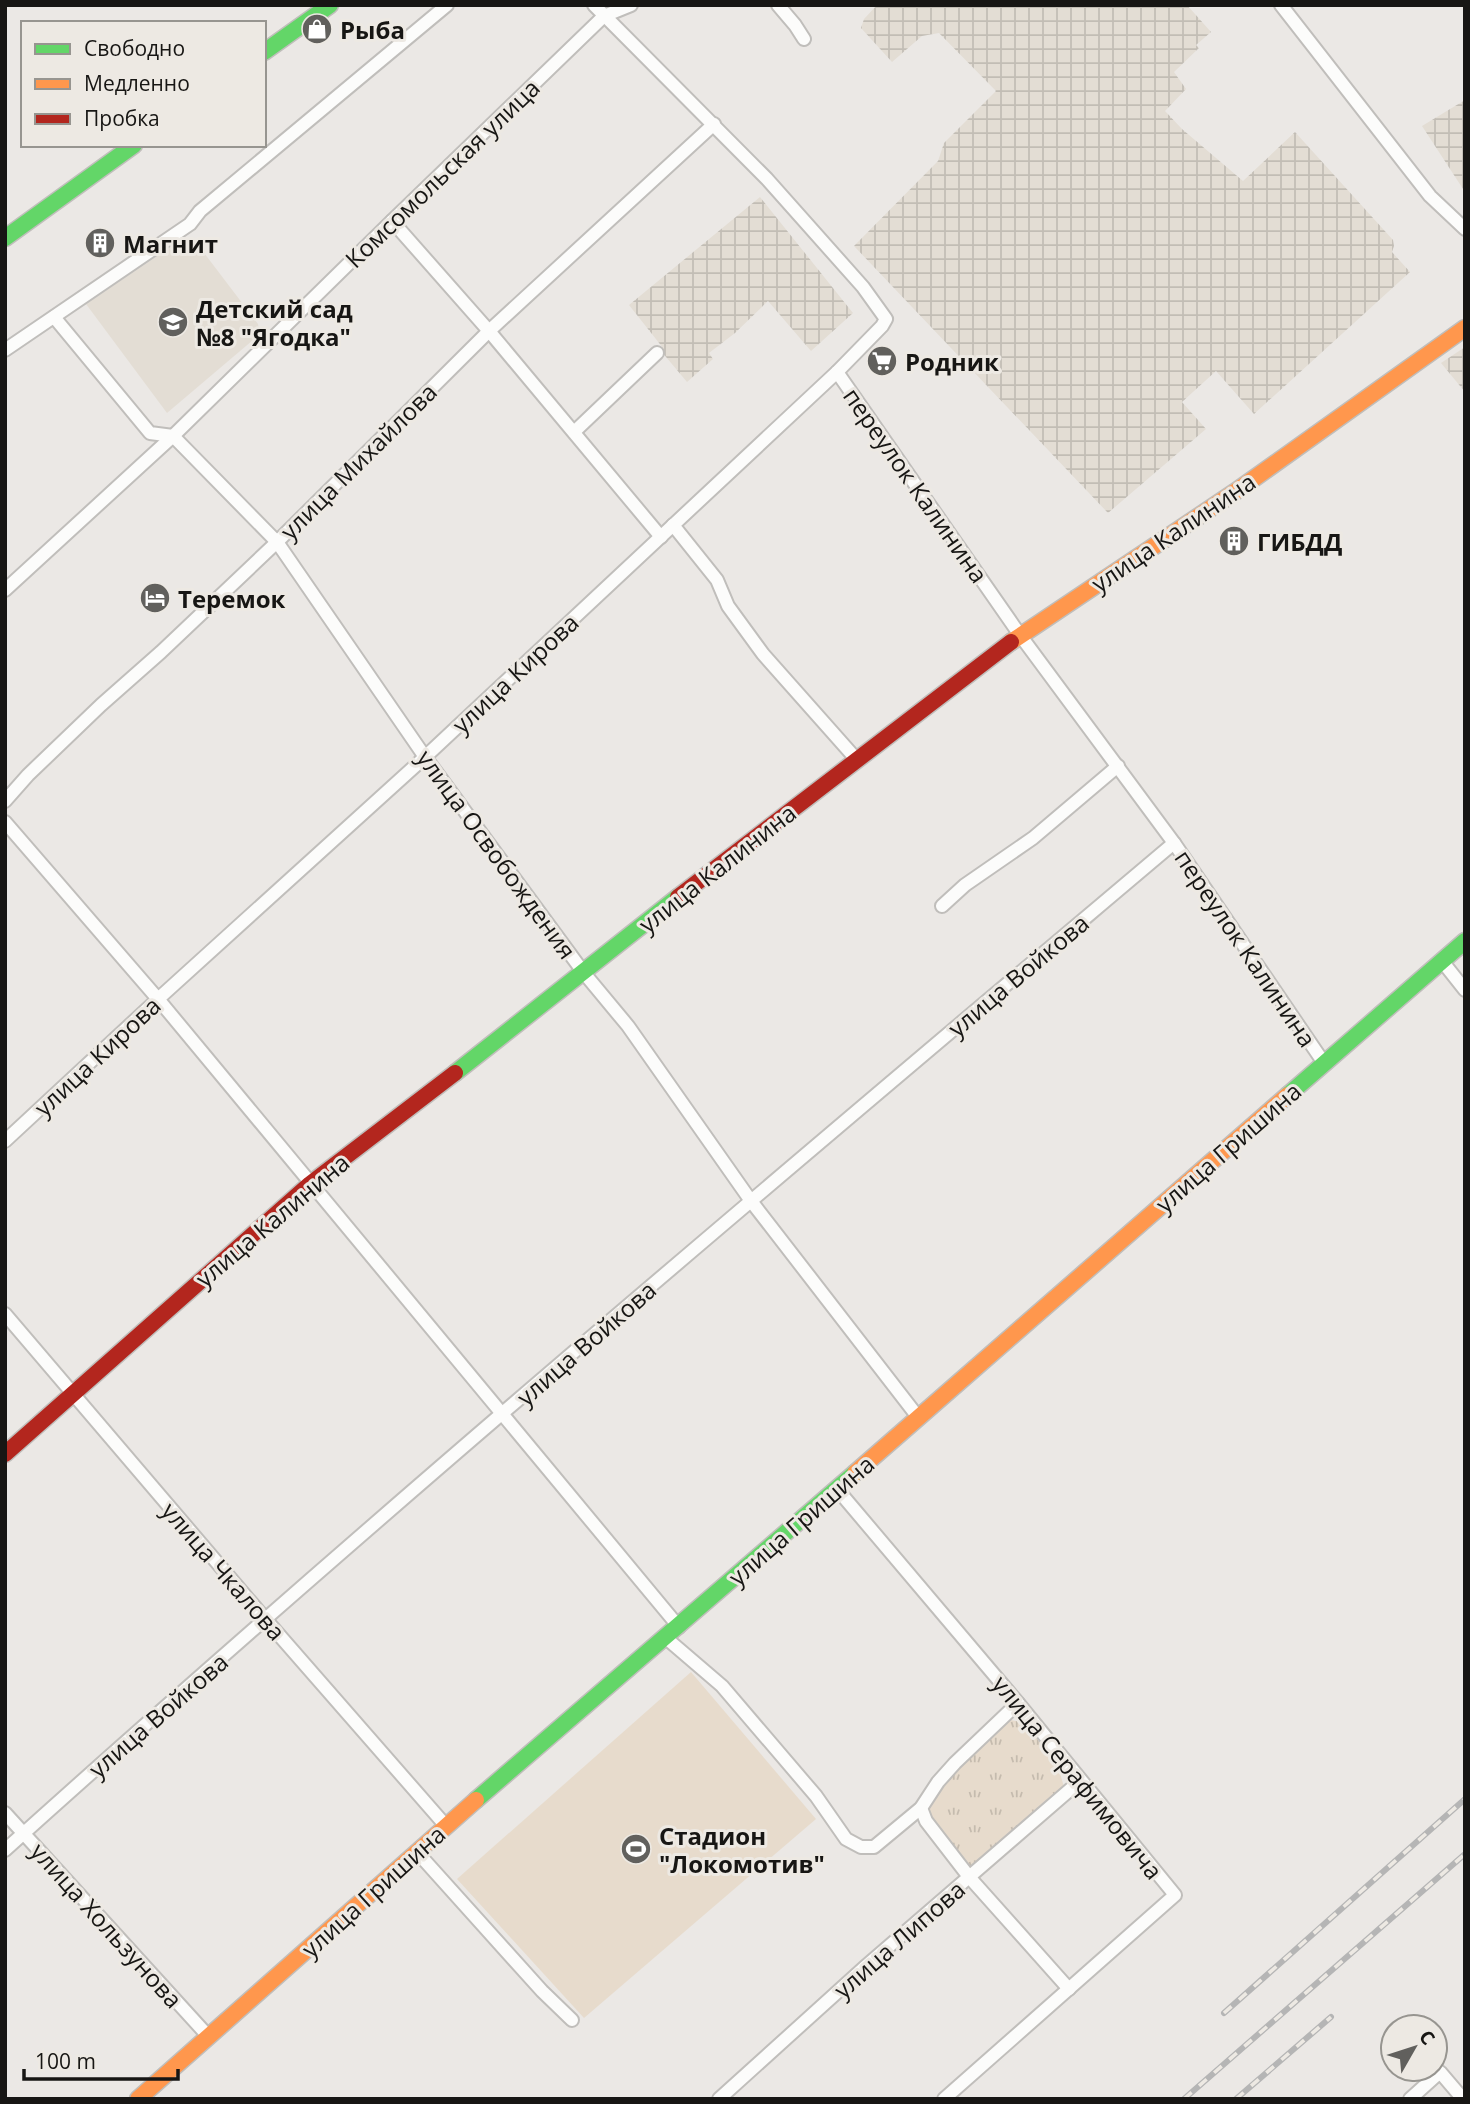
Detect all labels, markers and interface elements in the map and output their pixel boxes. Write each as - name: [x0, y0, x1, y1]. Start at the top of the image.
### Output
- shop icon: Рыба: [300, 12, 334, 46]
- place label: Рыба: [340, 13, 405, 46]
- legend: [21, 21, 266, 147]
- text: Свободно: [84, 34, 185, 62]
- text: Медленно: [84, 69, 190, 97]
- street label: Комсомольская улица: [338, 71, 546, 275]
- text: Пробка: [84, 104, 160, 132]
- building icon: Магнит: [83, 226, 117, 260]
- place label: Магнит: [123, 227, 218, 260]
- place label: Детский сад №8 "Ягодка": [196, 292, 353, 353]
- school or university icon: Детский сад №8 "Ягодка": [156, 305, 190, 339]
- supermarket icon: Родник: [865, 344, 899, 378]
- place label: Родник: [905, 345, 999, 378]
- street label: улица Михайлова: [272, 375, 444, 547]
- street label: переулок Калинина: [836, 381, 996, 589]
- street label: улица Калинина: [1084, 465, 1262, 599]
- building icon: ГИБДД: [1217, 524, 1251, 558]
- place label: ГИБДД: [1257, 525, 1342, 558]
- hotel icon: Теремок: [138, 581, 172, 615]
- place label: Теремок: [178, 582, 286, 615]
- street label: улица Кирова: [445, 606, 585, 740]
- street label: улица Освобождения: [410, 743, 584, 965]
- street label: улица Калинина: [631, 796, 803, 940]
- street label: переулок Калинина: [1168, 843, 1324, 1053]
- street label: улица Войкова: [940, 906, 1096, 1044]
- street label: улица Кирова: [27, 989, 167, 1123]
- street label: улица Гришина: [1148, 1074, 1308, 1220]
- street label: улица Калинина: [188, 1146, 356, 1294]
- street label: улица Войкова: [509, 1273, 663, 1413]
- street label: улица Гришина: [721, 1447, 881, 1593]
- street label: улица Чкалова: [155, 1495, 293, 1647]
- street label: улица Войкова: [81, 1645, 235, 1785]
- street label: улица Серафимовича: [985, 1668, 1171, 1886]
- street label: улица Гришина: [294, 1817, 452, 1965]
- place label: Стадион "Локомотив": [659, 1819, 825, 1880]
- sports icon: Стадион "Локомотив": [619, 1832, 653, 1866]
- street label: улица Хользунова: [24, 1835, 190, 2015]
- street label: улица Липова: [826, 1873, 972, 2005]
- north arrow: [1379, 2013, 1449, 2083]
- text: С: [1413, 2024, 1441, 2050]
- scale bar: [24, 2038, 178, 2082]
- text: 100 m: [35, 2047, 96, 2075]

